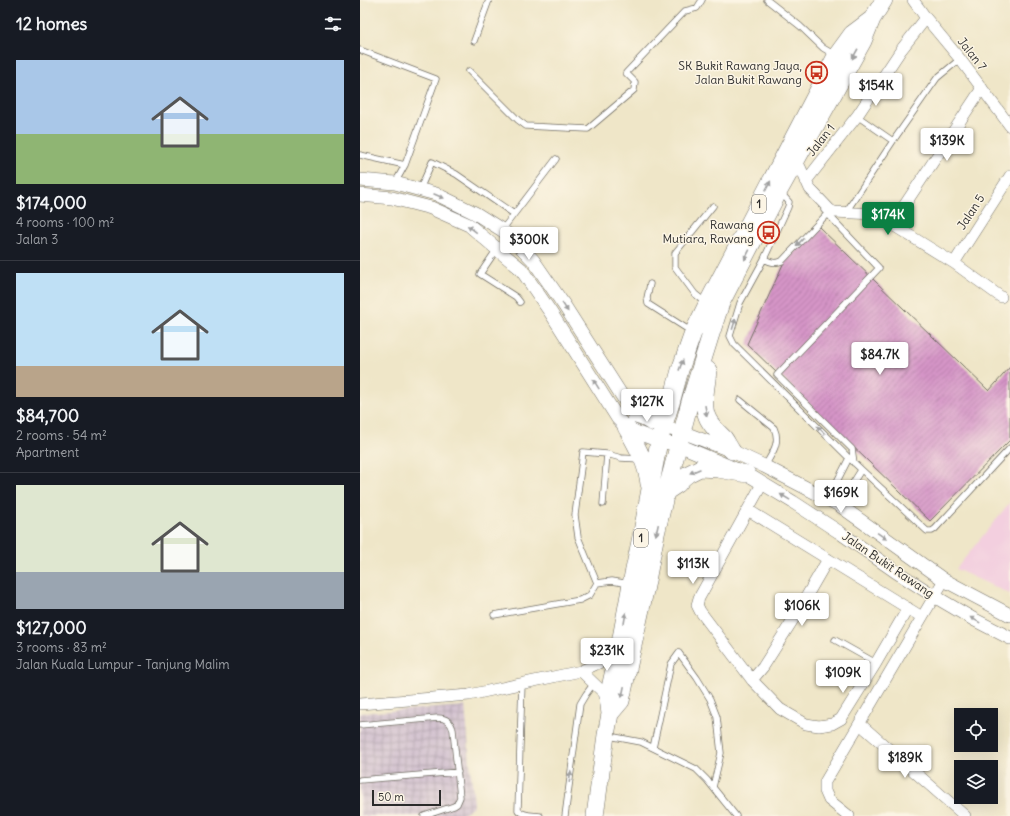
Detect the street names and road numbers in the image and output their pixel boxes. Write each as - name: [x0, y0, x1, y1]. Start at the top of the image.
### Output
- street label: Jalan 7: [955, 34, 990, 73]
- street label: Jalan 1: [803, 120, 838, 159]
- street label: Jalan 5: [954, 191, 988, 232]
- road number: 1: [752, 195, 766, 213]
- street label: Jalan Bukit Rawang: [840, 528, 937, 601]
- road number: 1: [634, 529, 648, 547]

